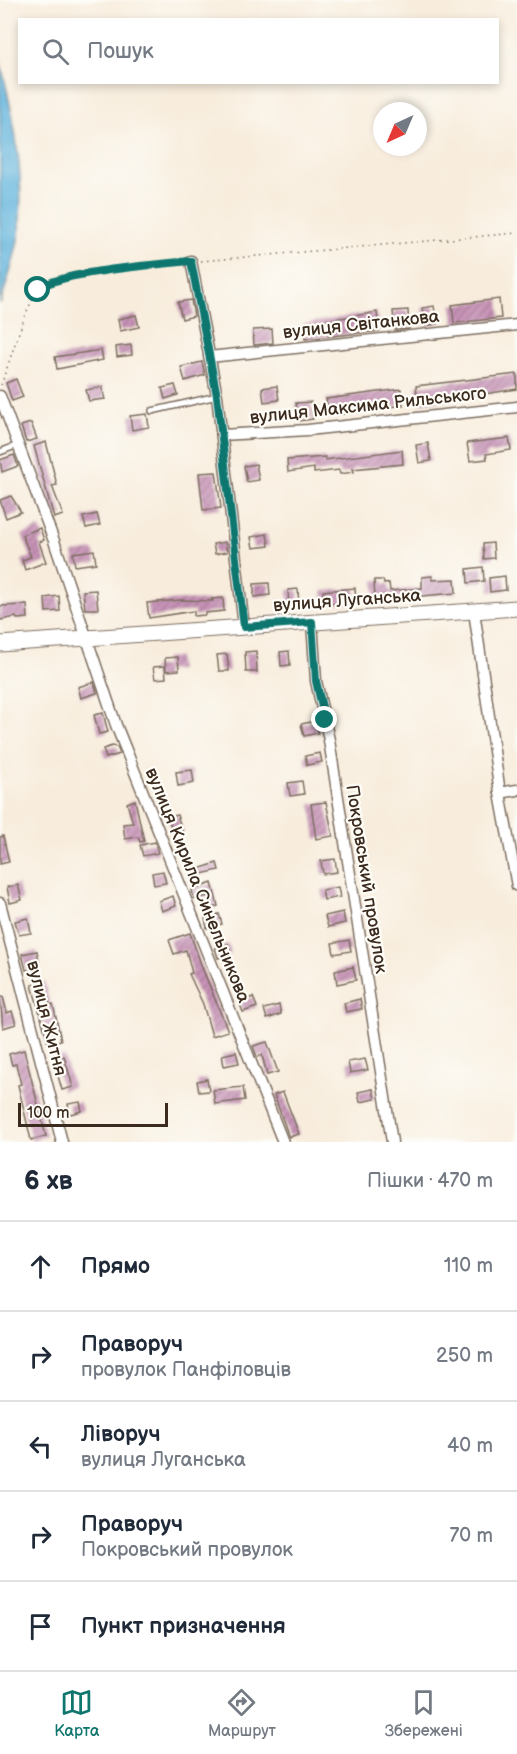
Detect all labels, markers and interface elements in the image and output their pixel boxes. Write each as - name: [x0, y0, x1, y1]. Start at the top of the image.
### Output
- search box: [18, 18, 499, 84]
- icon: search: [39, 35, 72, 68]
- text: Пошук: [87, 38, 154, 65]
- north arrow: [373, 102, 427, 156]
- route start: [24, 276, 50, 302]
- street label: вулиця Світанкова: [282, 306, 441, 343]
- street label: вулиця Максима Рильського: [249, 383, 487, 428]
- street label: вулиця Луганська: [272, 585, 422, 616]
- route end: [311, 706, 337, 732]
- street label: вулиця Кирила Синельникова: [141, 765, 255, 1006]
- street label: Покровський провулок: [341, 783, 392, 975]
- street label: вулиця Житня: [22, 958, 71, 1078]
- scale bar: [18, 1100, 168, 1128]
- text: 100 m: [27, 1104, 70, 1123]
- text: 6 хв: [24, 1166, 73, 1197]
- text: Пішки · 470 m: [367, 1169, 493, 1193]
- icon: ahead: [24, 1250, 57, 1283]
- text: Прямо: [81, 1253, 150, 1280]
- text: 110 m: [444, 1254, 493, 1278]
- text: Праворуч: [81, 1331, 183, 1358]
- icon: right: [24, 1340, 57, 1373]
- text: 250 m: [436, 1344, 493, 1368]
- text: провулок Панфіловців: [81, 1358, 291, 1382]
- text: Ліворуч: [81, 1421, 161, 1448]
- icon: left: [24, 1430, 57, 1463]
- text: 40 m: [447, 1434, 493, 1458]
- text: вулиця Луганська: [81, 1448, 246, 1472]
- text: Праворуч: [81, 1511, 183, 1538]
- icon: right: [24, 1520, 57, 1553]
- text: 70 m: [449, 1524, 493, 1548]
- text: Покровський провулок: [81, 1538, 293, 1562]
- icon: arrive: [24, 1610, 57, 1643]
- text: Пункт призначення: [81, 1613, 286, 1640]
- tab: Карта: [54, 1686, 99, 1741]
- tab: Маршрут: [208, 1686, 276, 1741]
- tab: Збережені: [385, 1686, 463, 1741]

